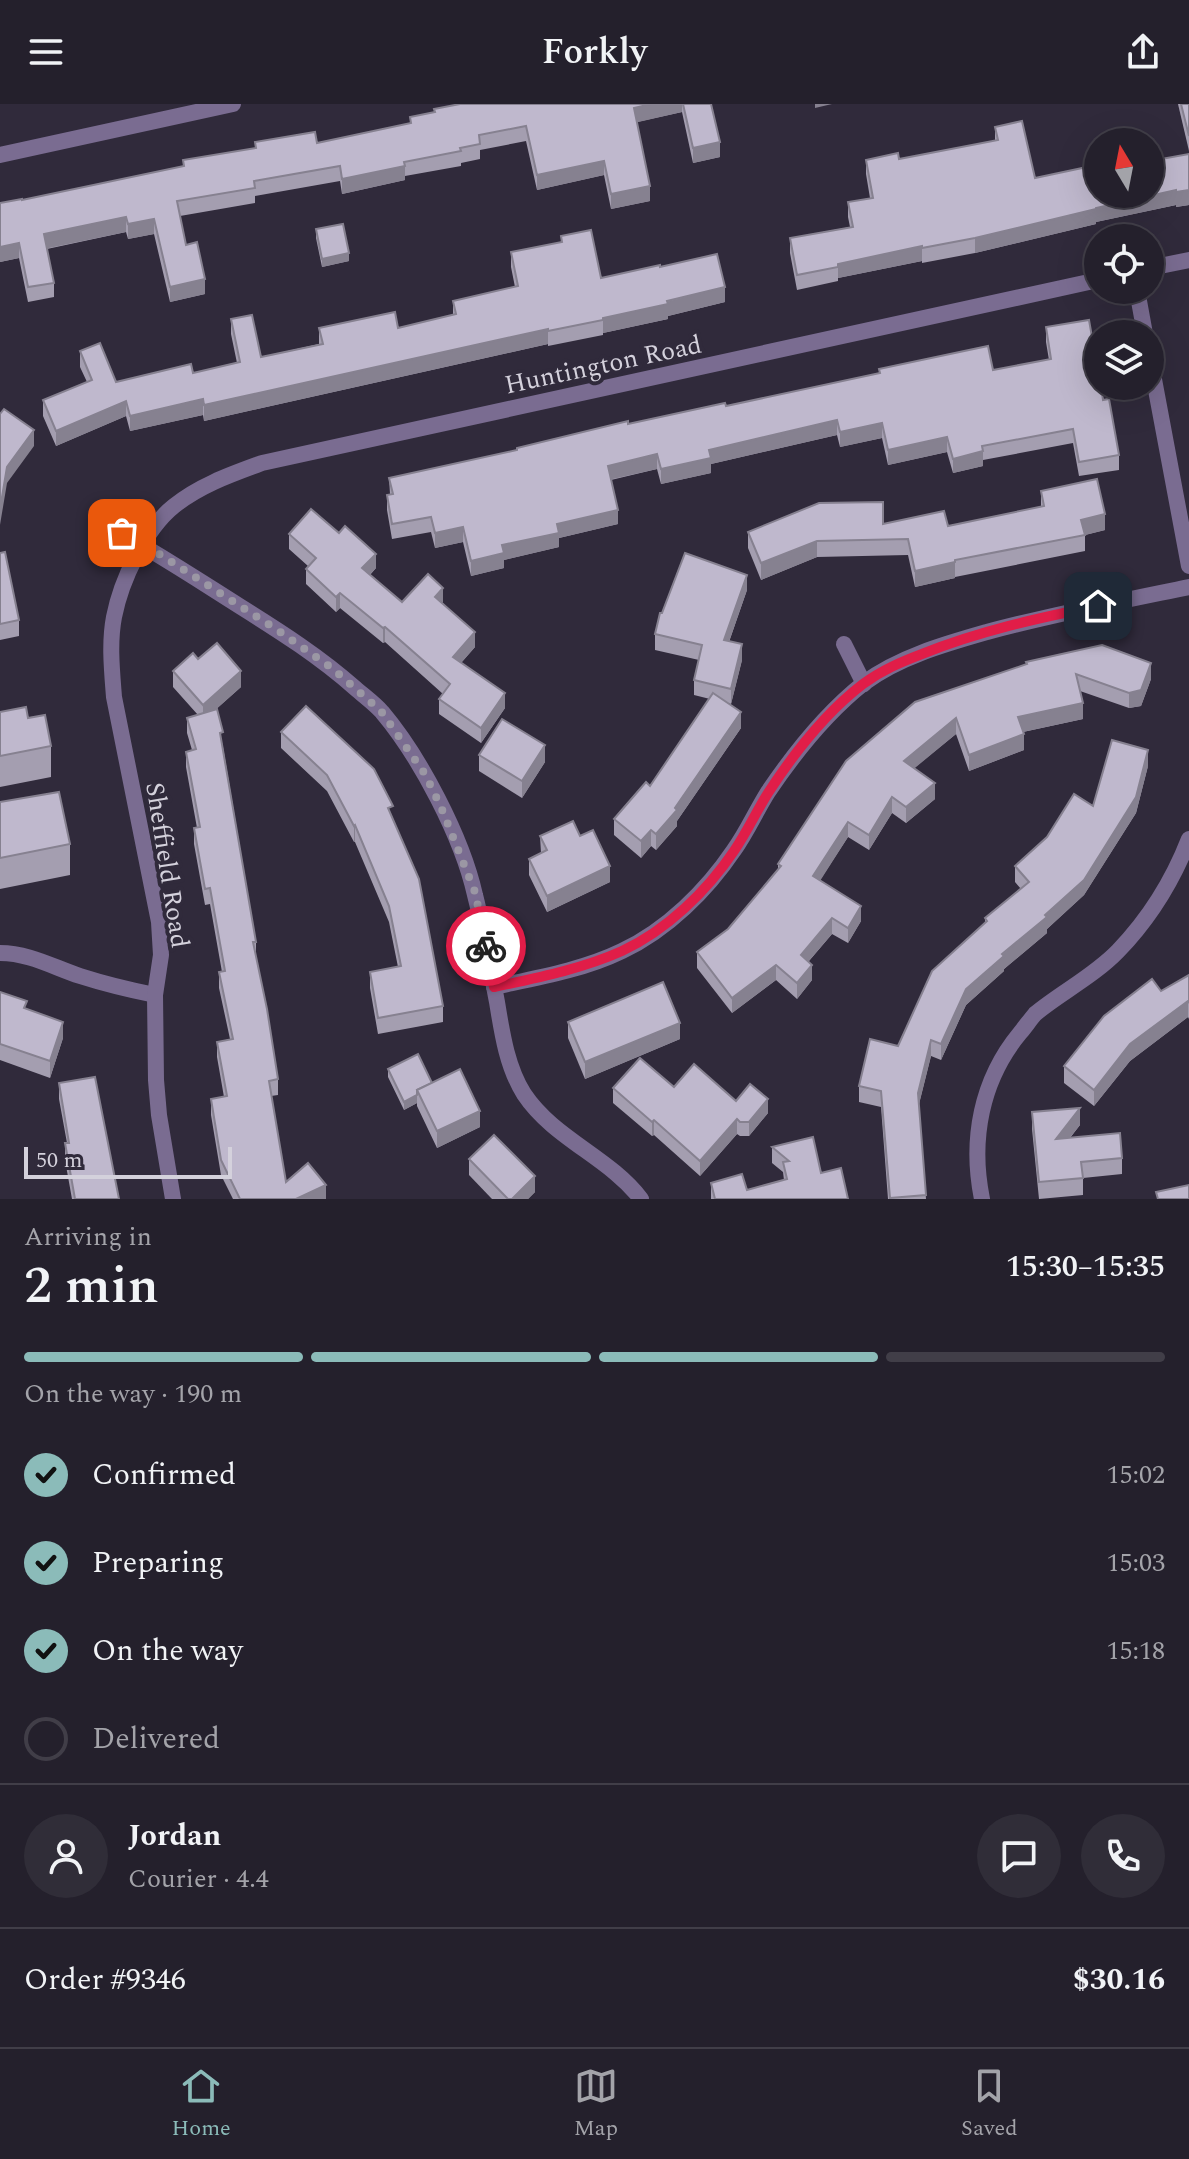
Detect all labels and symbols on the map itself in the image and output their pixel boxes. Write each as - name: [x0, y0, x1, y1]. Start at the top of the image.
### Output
- north arrow: [1084, 128, 1164, 208]
- street label: Huntington Road: [501, 325, 706, 405]
- pin: [88, 499, 156, 567]
- pin: [1064, 572, 1132, 640]
- street label: Sheffield Road: [134, 779, 200, 951]
- courier: [446, 906, 526, 986]
- scale bar: [24, 1143, 232, 1179]

